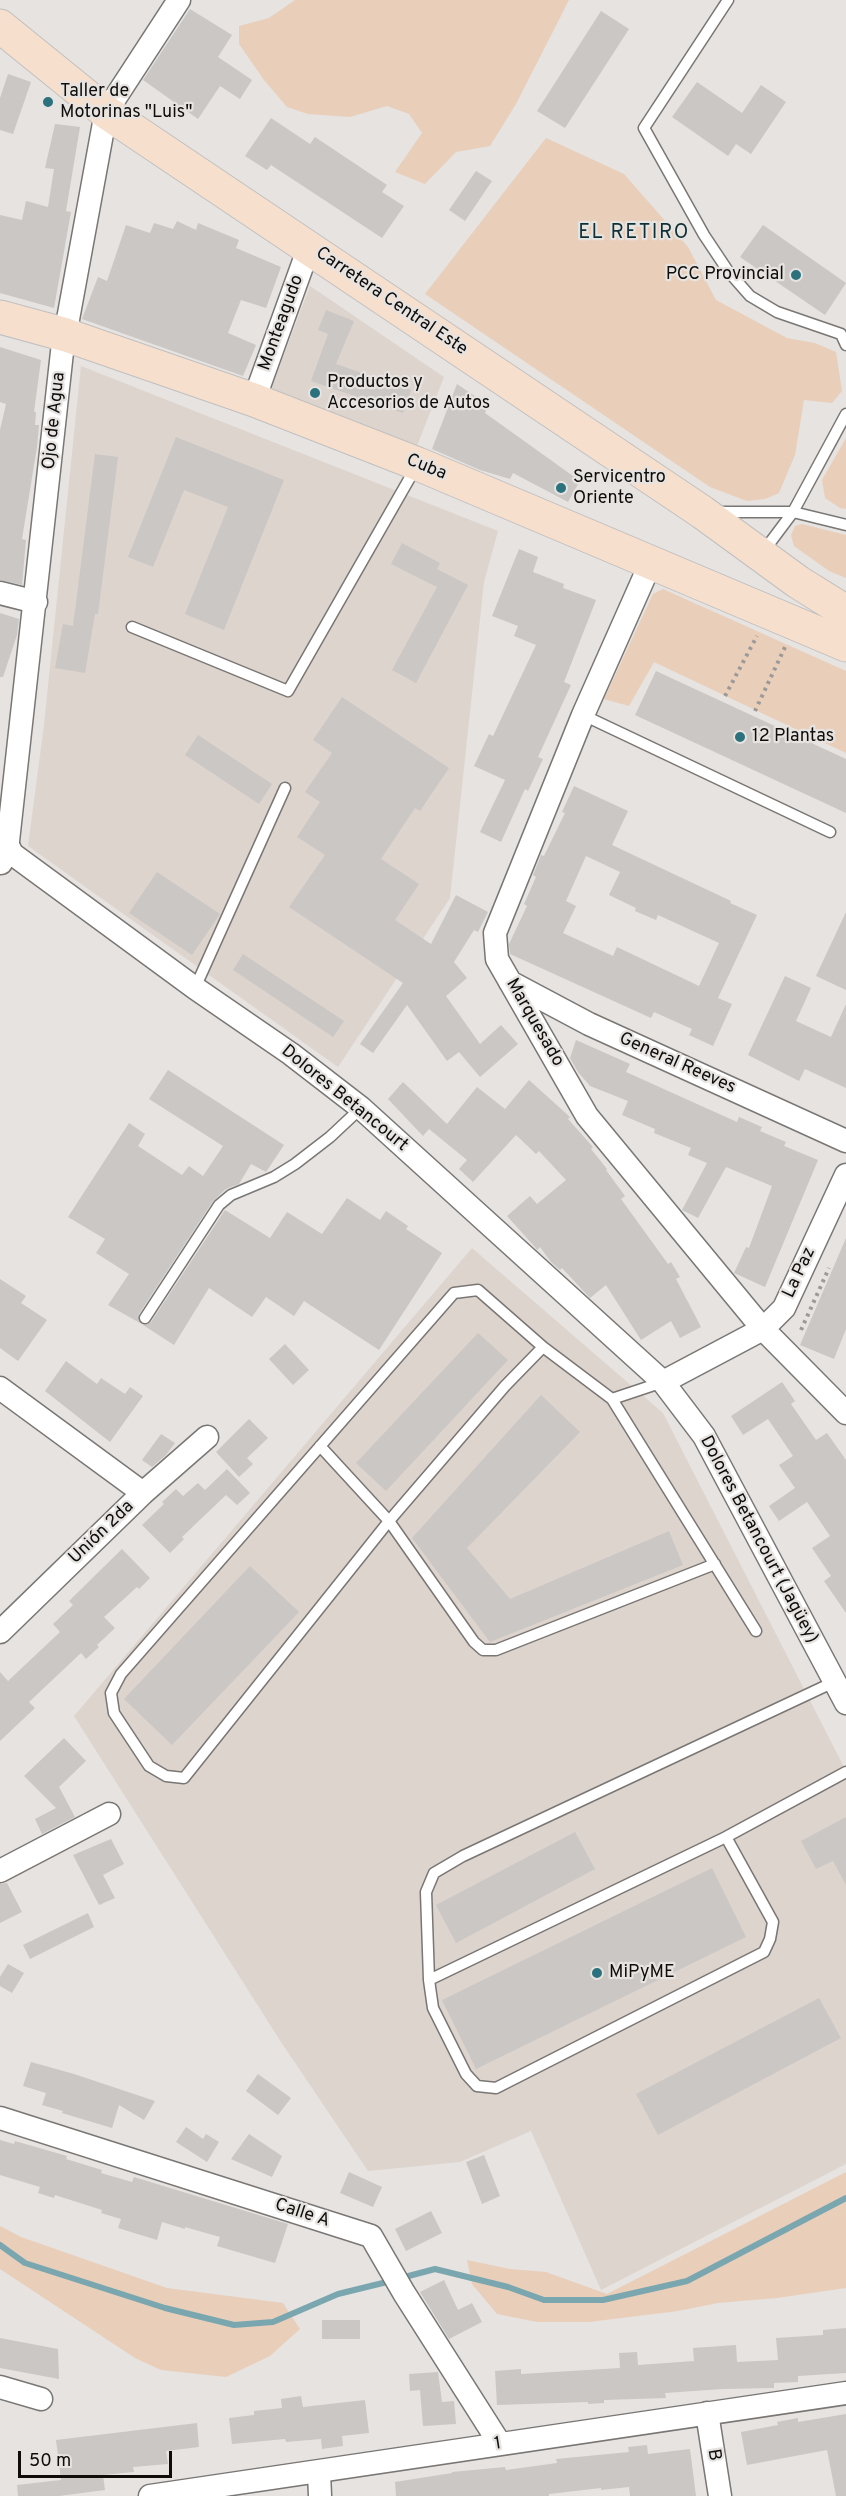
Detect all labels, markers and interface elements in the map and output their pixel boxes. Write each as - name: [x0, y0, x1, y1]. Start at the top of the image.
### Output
- place label: Taller de Motorinas "Luis": [60, 81, 193, 124]
- marker: Taller de Motorinas "Luis": [41, 95, 55, 109]
- district label: EL RETIRO: [578, 222, 690, 246]
- street label: Carretera Central Este: [311, 243, 471, 361]
- place label: PCC Provincial: [666, 264, 784, 286]
- marker: PCC Provincial: [789, 268, 803, 282]
- street label: Monteagudo: [255, 272, 309, 374]
- street label: Ojo de Agua: [39, 371, 71, 471]
- place label: Productos y Accesorios de Autos: [327, 372, 490, 415]
- marker: Productos y Accesorios de Autos: [308, 386, 322, 400]
- street label: Cuba: [403, 450, 449, 486]
- place label: Servicentro Oriente: [573, 467, 666, 510]
- marker: Servicentro Oriente: [554, 481, 568, 495]
- place label: 12 Plantas: [752, 726, 834, 748]
- marker: 12 Plantas: [733, 730, 747, 744]
- street label: Marquesado: [500, 975, 568, 1071]
- street label: General Reeves: [615, 1029, 739, 1099]
- street label: Dolores Betancourt: [276, 1041, 412, 1157]
- street label: La Paz: [779, 1244, 821, 1302]
- street label: Dolores Betancourt (Jagüey): [694, 1433, 822, 1647]
- street label: Unión 2da: [65, 1497, 139, 1569]
- place label: MiPyME: [609, 1962, 675, 1984]
- marker: MiPyME: [590, 1966, 604, 1980]
- street label: Calle A: [272, 2195, 332, 2233]
- street label: 1: [493, 2434, 503, 2456]
- scale bar: [21, 2439, 176, 2477]
- street label: B: [701, 2447, 725, 2463]
- text: 50 m: [29, 2450, 71, 2473]

